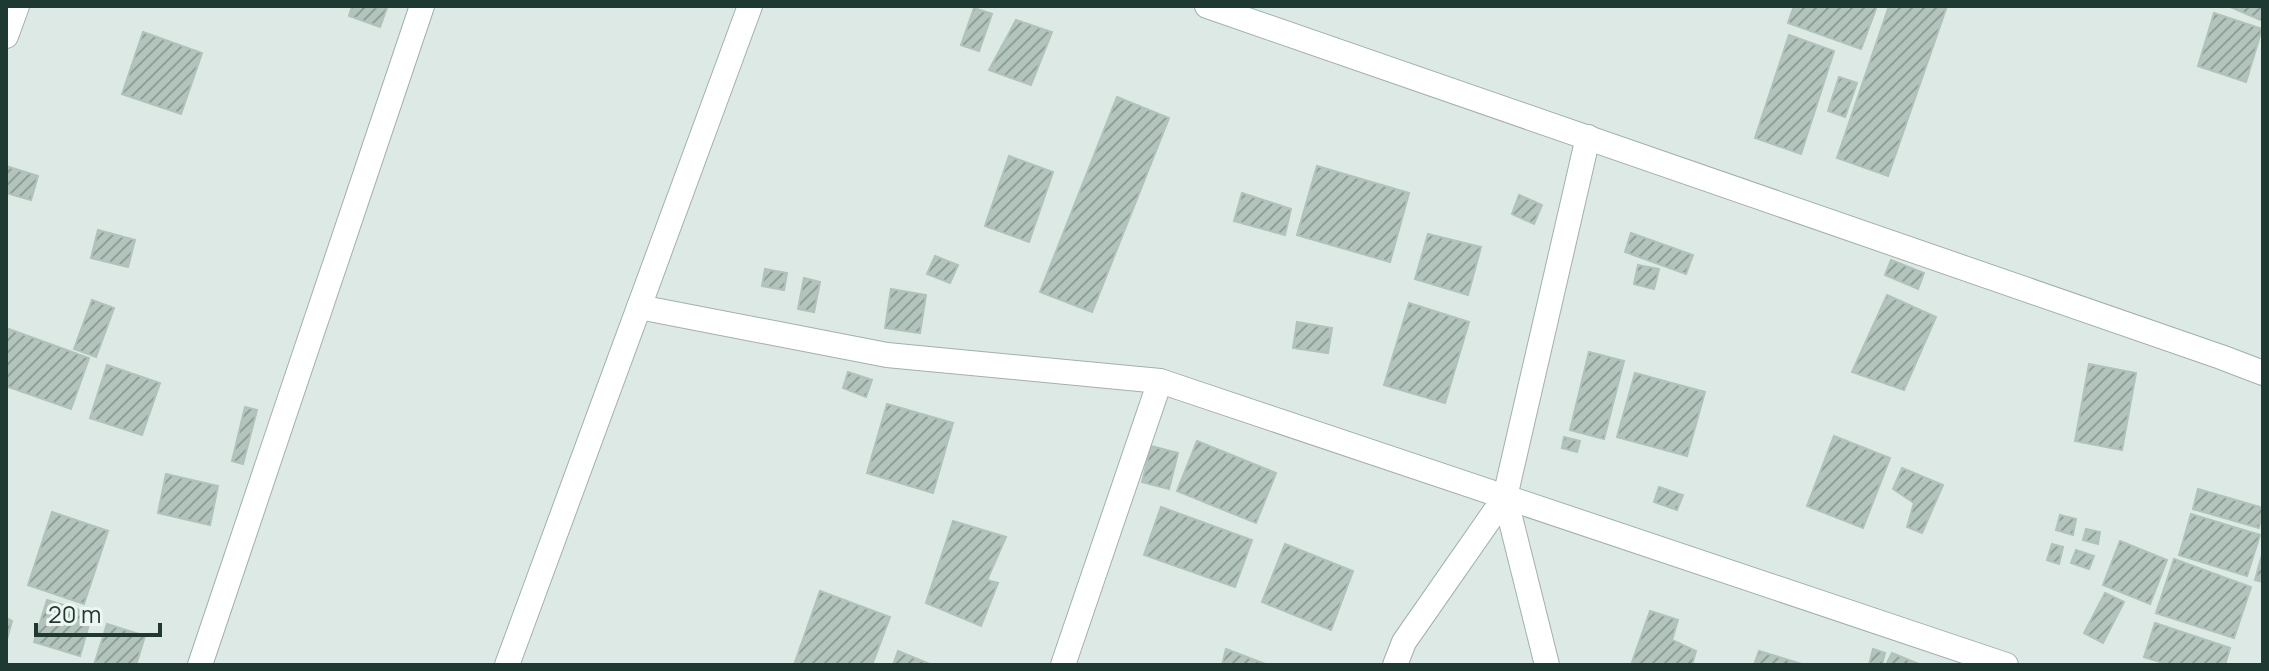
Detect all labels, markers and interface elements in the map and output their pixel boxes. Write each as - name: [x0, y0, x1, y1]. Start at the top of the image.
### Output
- scale bar: [36, 587, 160, 637]
- text: 20 m: [48, 597, 101, 630]

